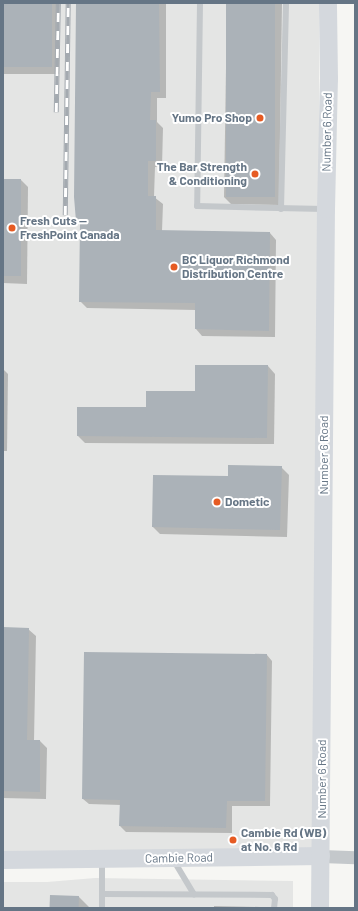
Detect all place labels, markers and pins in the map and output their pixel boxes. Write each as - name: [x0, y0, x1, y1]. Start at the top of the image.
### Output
- place label: Yumo Pro Shop: [172, 111, 252, 125]
- marker: Yumo Pro Shop: [255, 113, 265, 123]
- place label: The Bar Strength & Conditioning: [157, 160, 247, 188]
- marker: The Bar Strength & Conditioning: [250, 169, 260, 179]
- place label: Fresh Cuts — FreshPoint Canada: [20, 214, 120, 242]
- marker: Fresh Cuts — FreshPoint Canada: [7, 223, 17, 233]
- place label: BC Liquor Richmond Distribution Centre: [182, 253, 290, 281]
- marker: BC Liquor Richmond Distribution Centre: [169, 262, 179, 272]
- place label: Dometic: [225, 495, 270, 509]
- marker: Dometic: [212, 497, 222, 507]
- place label: Cambie Rd (WB) at No. 6 Rd: [241, 826, 326, 854]
- marker: Cambie Rd (WB) at No. 6 Rd: [228, 835, 238, 845]

